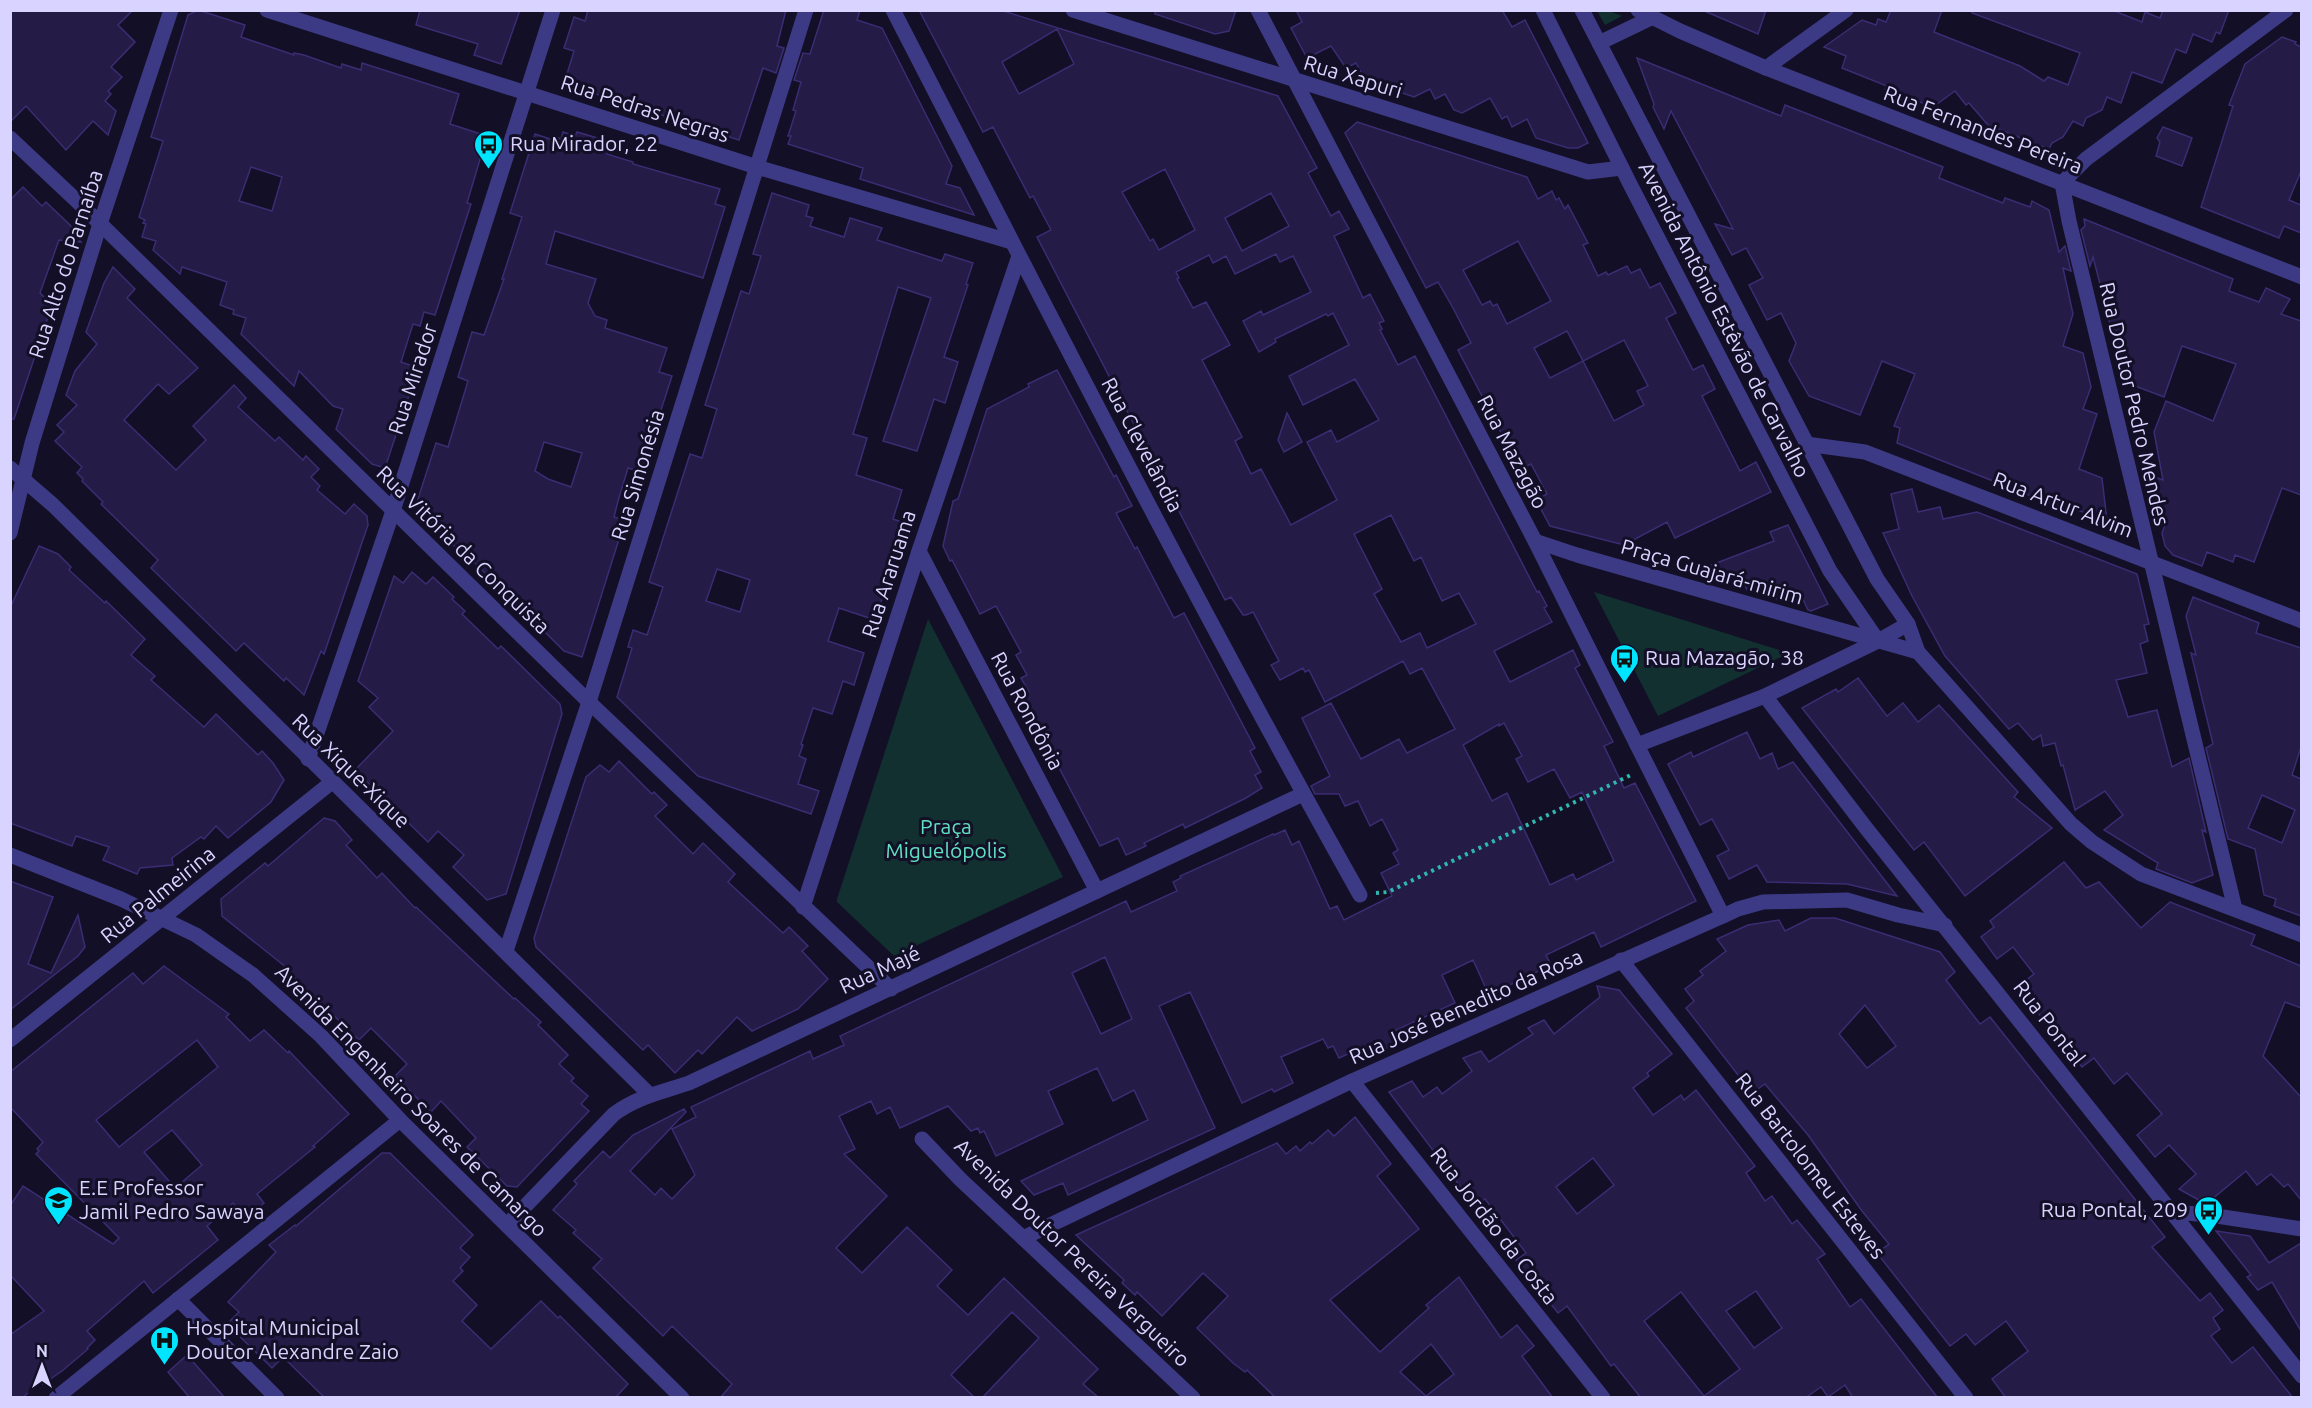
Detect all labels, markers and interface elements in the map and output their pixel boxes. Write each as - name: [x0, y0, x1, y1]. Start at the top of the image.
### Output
- street label: Rua Xapuri: [1301, 50, 1405, 102]
- street label: Rua Pedras Negras: [558, 69, 733, 147]
- street label: Rua Fernandes Pereira: [1881, 80, 2086, 178]
- bus stop icon: Rua Mirador, 22: [473, 128, 505, 170]
- place label: Rua Mirador, 22: [510, 131, 658, 155]
- street label: Avenida Antônio Estêvão de Carvalho: [1635, 158, 1815, 481]
- street label: Rua Alto do Parnaíba: [23, 166, 107, 361]
- street label: Rua Doutor Pedro Mendes: [2095, 280, 2175, 528]
- street label: Rua Mirador: [383, 320, 441, 437]
- street label: Rua Clevelândia: [1097, 373, 1188, 516]
- street label: Rua Mazagão: [1473, 391, 1553, 512]
- street label: Rua Simonésia: [606, 406, 668, 543]
- street label: Rua Vitória da Conquista: [372, 460, 555, 638]
- street label: Rua Artur Alvim: [1990, 466, 2137, 542]
- street label: Rua Araruama: [856, 507, 920, 641]
- street label: Praça Guajará-mirim: [1618, 534, 1806, 609]
- bus stop icon: Rua Mazagão, 38: [1608, 642, 1640, 684]
- place label: Rua Mazagão, 38: [1645, 645, 1804, 669]
- street label: Rua Rondônia: [987, 647, 1069, 774]
- street label: Rua Xique-Xique: [288, 708, 415, 832]
- park label: Praça Miguelópolis: [885, 814, 1007, 862]
- street label: Rua Palmeirina: [95, 841, 219, 948]
- street label: Rua Majé: [835, 940, 924, 998]
- street label: Rua José Benedito da Rosa: [1345, 944, 1586, 1069]
- street label: Avenida Engenheiro Soares de Camargo: [271, 959, 553, 1241]
- street label: Rua Pontal: [2009, 975, 2091, 1070]
- street label: Rua Bartolomeu Esteves: [1731, 1068, 1891, 1263]
- street label: Avenida Doutor Pereira Vergueiro: [950, 1133, 1195, 1371]
- street label: Rua Jordão da Costa: [1426, 1142, 1564, 1309]
- place label: E.E Professor Jamil Pedro Sawaya: [79, 1175, 264, 1223]
- school or university icon: E.E Professor Jamil Pedro Sawaya: [42, 1184, 74, 1226]
- bus stop icon: Rua Pontal, 209: [2193, 1194, 2225, 1236]
- place label: Rua Pontal, 209: [2041, 1197, 2188, 1221]
- place label: Hospital Municipal Doutor Alexandre Zaio: [186, 1315, 399, 1363]
- hospital icon: Hospital Municipal Doutor Alexandre Zaio: [149, 1324, 181, 1366]
- north arrow: [12, 1336, 72, 1396]
- text: N: [36, 1342, 48, 1360]

